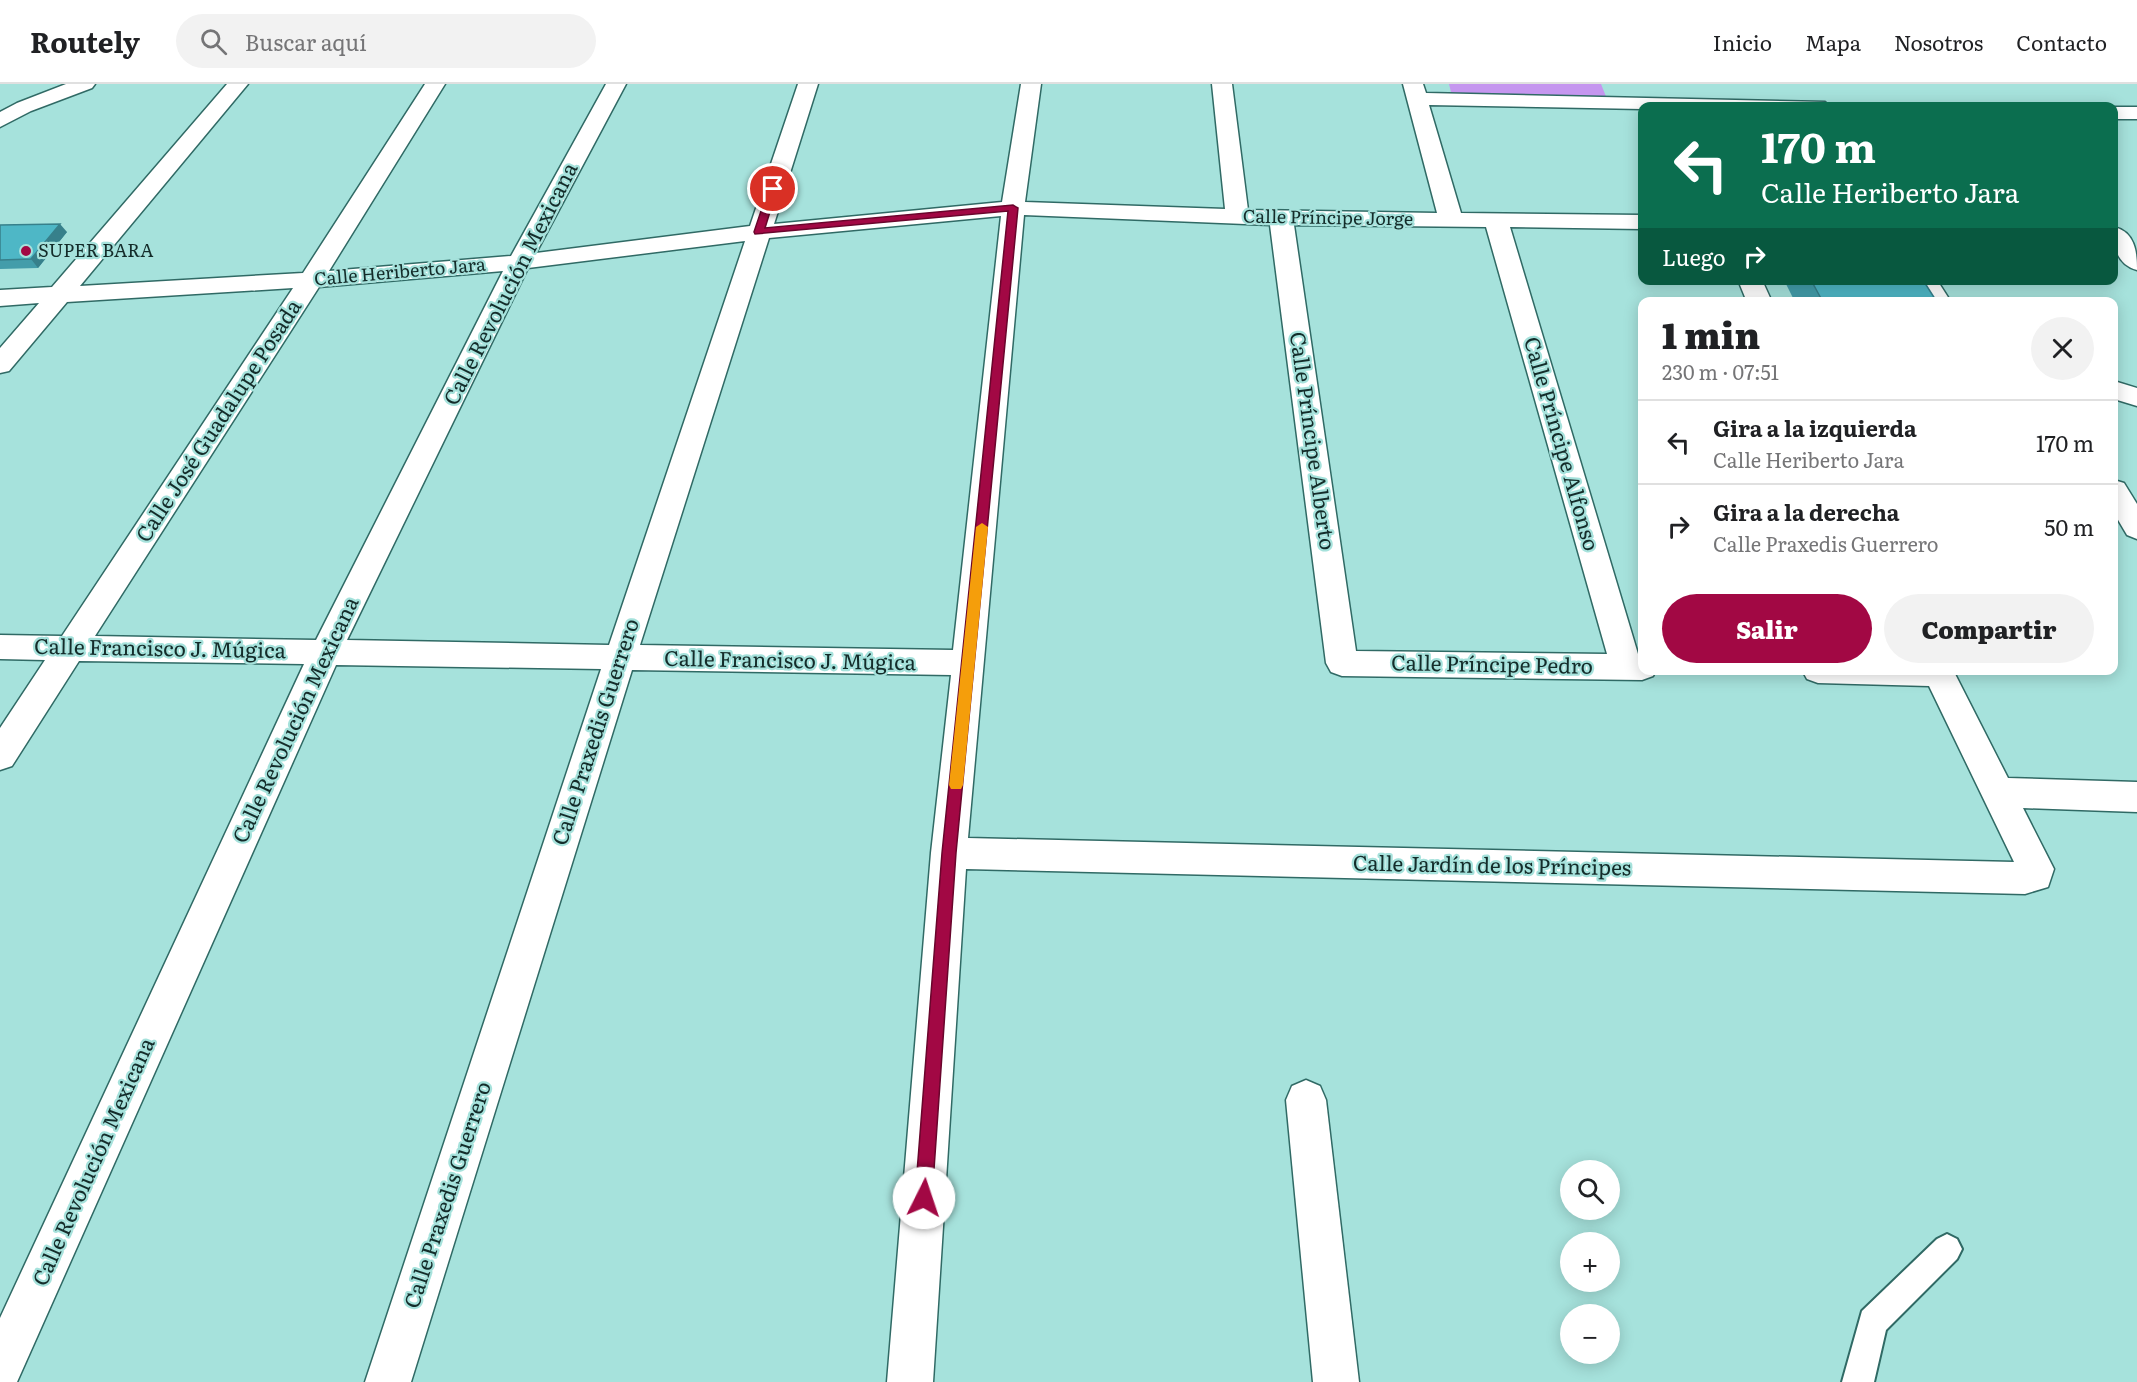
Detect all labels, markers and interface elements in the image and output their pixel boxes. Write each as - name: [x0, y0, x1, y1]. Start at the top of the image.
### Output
- search box: [176, 14, 596, 68]
- text: Routely: [30, 20, 140, 62]
- icon: search: [197, 25, 230, 58]
- text: Buscar aquí: [245, 25, 367, 58]
- text: Inicio: [1713, 26, 1772, 57]
- text: Mapa: [1805, 26, 1861, 57]
- text: Nosotros: [1894, 26, 1983, 57]
- text: Contacto: [2016, 26, 2107, 57]
- text: 170 m: [1761, 114, 1876, 176]
- icon: left: [1662, 126, 1740, 204]
- street label: Calle Revolución Mexicana: [434, 155, 584, 410]
- pin: [747, 163, 798, 214]
- text: Calle Heriberto Jara: [1761, 171, 2019, 211]
- icon: arrive: [756, 172, 789, 205]
- street label: Calle Príncipe Jorge: [1243, 202, 1413, 231]
- place label: SUPER BARA: [38, 236, 153, 263]
- text: Luego: [1662, 240, 1726, 273]
- icon: right: [1738, 240, 1771, 273]
- marker: SUPER BARA: [19, 244, 33, 258]
- street label: Calle Heriberto Jara: [313, 250, 487, 291]
- street label: Calle José Guadalupe Posada: [127, 291, 308, 547]
- text: 1 min: [1662, 307, 1760, 360]
- button: close: [2031, 317, 2094, 380]
- street label: Calle Príncipe Alberto: [1284, 329, 1345, 552]
- street label: Calle Príncipe Alfonso: [1518, 333, 1609, 554]
- text: 230 m · 07:51: [1662, 356, 1779, 386]
- text: Gira a la izquierda: [1713, 411, 1917, 444]
- icon: left: [1662, 426, 1695, 459]
- text: 170 m: [2036, 426, 2094, 459]
- text: Calle Heriberto Jara: [1713, 444, 1904, 474]
- text: Gira a la derecha: [1713, 495, 1900, 528]
- icon: right: [1662, 510, 1695, 543]
- text: 50 m: [2044, 510, 2094, 543]
- text: Calle Praxedis Guerrero: [1713, 528, 1939, 558]
- street label: Calle Revolución Mexicana: [223, 590, 365, 847]
- button: Salir: [1662, 594, 1872, 663]
- button: Compartir: [1884, 594, 2094, 663]
- street label: Calle Praxedis Guerrero: [542, 614, 645, 849]
- street label: Calle Francisco J. Múgica: [34, 629, 287, 664]
- street label: Calle Francisco J. Múgica: [664, 641, 917, 676]
- street label: Calle Príncipe Pedro: [1391, 645, 1593, 680]
- street label: Calle Jardín de los Príncipes: [1353, 846, 1632, 881]
- street label: Calle Revolución Mexicana: [23, 1031, 161, 1290]
- street label: Calle Praxedis Guerrero: [394, 1077, 497, 1312]
- map controls: [1560, 1160, 1620, 1364]
- button: search: [1560, 1160, 1620, 1220]
- position arrow: [892, 1166, 956, 1230]
- button: +: [1560, 1232, 1620, 1292]
- button: −: [1560, 1304, 1620, 1364]

